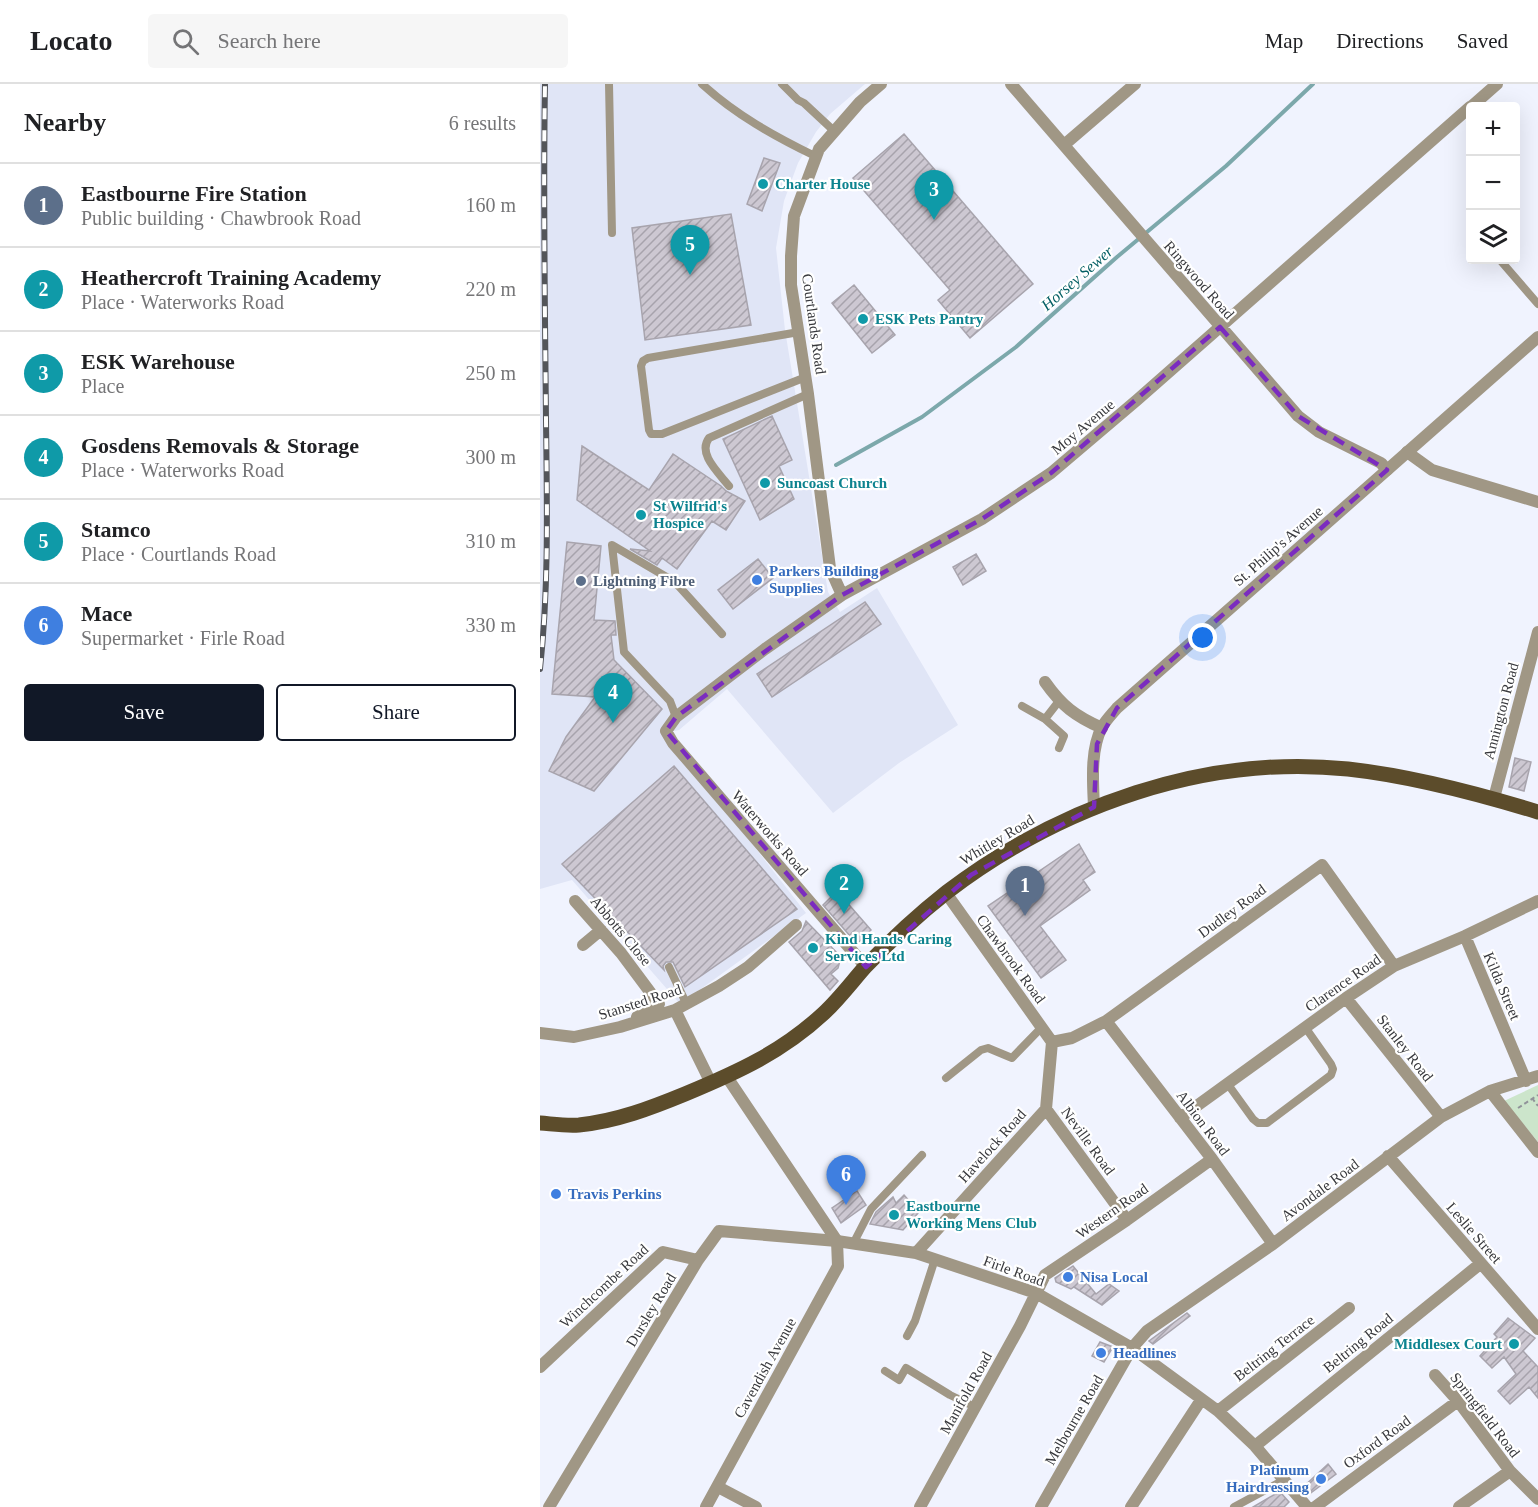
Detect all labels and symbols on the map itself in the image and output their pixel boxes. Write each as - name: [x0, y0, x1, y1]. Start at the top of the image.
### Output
- pin: 3: [914, 170, 954, 220]
- place label: Charter House: [775, 176, 870, 192]
- marker: Charter House: [756, 177, 770, 191]
- pin: 5: [670, 226, 710, 275]
- street label: Ringwood Road: [1161, 238, 1237, 323]
- water label: Horsey Sewer: [1037, 242, 1118, 315]
- street label: Courtlands Road: [799, 273, 829, 376]
- place label: ESK Pets Pantry: [875, 311, 984, 327]
- marker: ESK Pets Pantry: [856, 312, 870, 326]
- street label: Moy Avenue: [1048, 396, 1118, 458]
- place label: Suncoast Church: [777, 475, 888, 491]
- marker: Suncoast Church: [758, 476, 772, 490]
- place label: St Wilfrid's Hospice: [653, 498, 727, 531]
- street label: St. Philip's Avenue: [1230, 503, 1326, 589]
- marker: St Wilfrid's Hospice: [634, 508, 648, 522]
- place label: Parkers Building Supplies: [769, 563, 879, 596]
- place label: Lightning Fibre: [593, 573, 695, 589]
- marker: Parkers Building Supplies: [750, 573, 764, 587]
- marker: Lightning Fibre: [574, 574, 588, 588]
- your location: [1188, 623, 1217, 652]
- street label: Annington Road: [1480, 660, 1522, 761]
- pin: 4: [594, 674, 632, 723]
- street label: Waterworks Road: [729, 787, 812, 879]
- street label: Whitley Road: [957, 811, 1037, 868]
- pin: 2: [824, 864, 864, 914]
- pin: 1: [1006, 866, 1044, 916]
- street label: Dudley Road: [1195, 881, 1269, 941]
- street label: Abbotts Close: [587, 893, 655, 969]
- street label: Chawbrook Road: [974, 912, 1049, 1007]
- place label: Kind Hands Caring Services Ltd: [825, 931, 952, 964]
- marker: Kind Hands Caring Services Ltd: [806, 941, 820, 955]
- street label: Kilda Street: [1481, 950, 1524, 1023]
- street label: Clarence Road: [1302, 951, 1384, 1015]
- street label: Stansted Road: [597, 981, 684, 1023]
- street label: Stanley Road: [1374, 1011, 1436, 1085]
- street label: Albion Road: [1173, 1087, 1233, 1159]
- street label: Neville Road: [1058, 1104, 1118, 1178]
- street label: Havelock Road: [955, 1106, 1029, 1186]
- street label: Avondale Road: [1278, 1155, 1362, 1224]
- pin: 6: [826, 1156, 866, 1205]
- street label: Western Road: [1073, 1180, 1151, 1242]
- place label: Travis Perkins: [568, 1186, 662, 1202]
- marker: Travis Perkins: [549, 1187, 563, 1201]
- place label: Eastbourne Working Mens Club: [906, 1198, 1037, 1231]
- street label: Leslie Street: [1443, 1199, 1505, 1267]
- marker: Eastbourne Working Mens Club: [887, 1208, 901, 1222]
- street label: Winchcombe Road: [557, 1241, 652, 1331]
- street label: Firle Road: [981, 1253, 1047, 1290]
- place label: Nisa Local: [1080, 1269, 1148, 1285]
- street label: Dursley Road: [623, 1270, 679, 1350]
- marker: Nisa Local: [1061, 1270, 1075, 1284]
- street label: Beltring Road: [1320, 1310, 1396, 1376]
- street label: Beltring Terrace: [1231, 1312, 1318, 1384]
- street label: Cavendish Avenue: [731, 1315, 799, 1421]
- place label: Middlesex Court: [1394, 1336, 1502, 1352]
- marker: Middlesex Court: [1507, 1337, 1521, 1351]
- place label: Headlines: [1113, 1345, 1177, 1361]
- marker: Headlines: [1094, 1346, 1108, 1360]
- street label: Manifold Road: [937, 1349, 995, 1437]
- street label: Springfield Road: [1447, 1370, 1523, 1461]
- street label: Melbourne Road: [1042, 1372, 1106, 1468]
- street label: Oxford Road: [1340, 1412, 1414, 1472]
- place label: Platinum Hairdressing: [1226, 1462, 1309, 1495]
- marker: Platinum Hairdressing: [1314, 1472, 1328, 1486]

